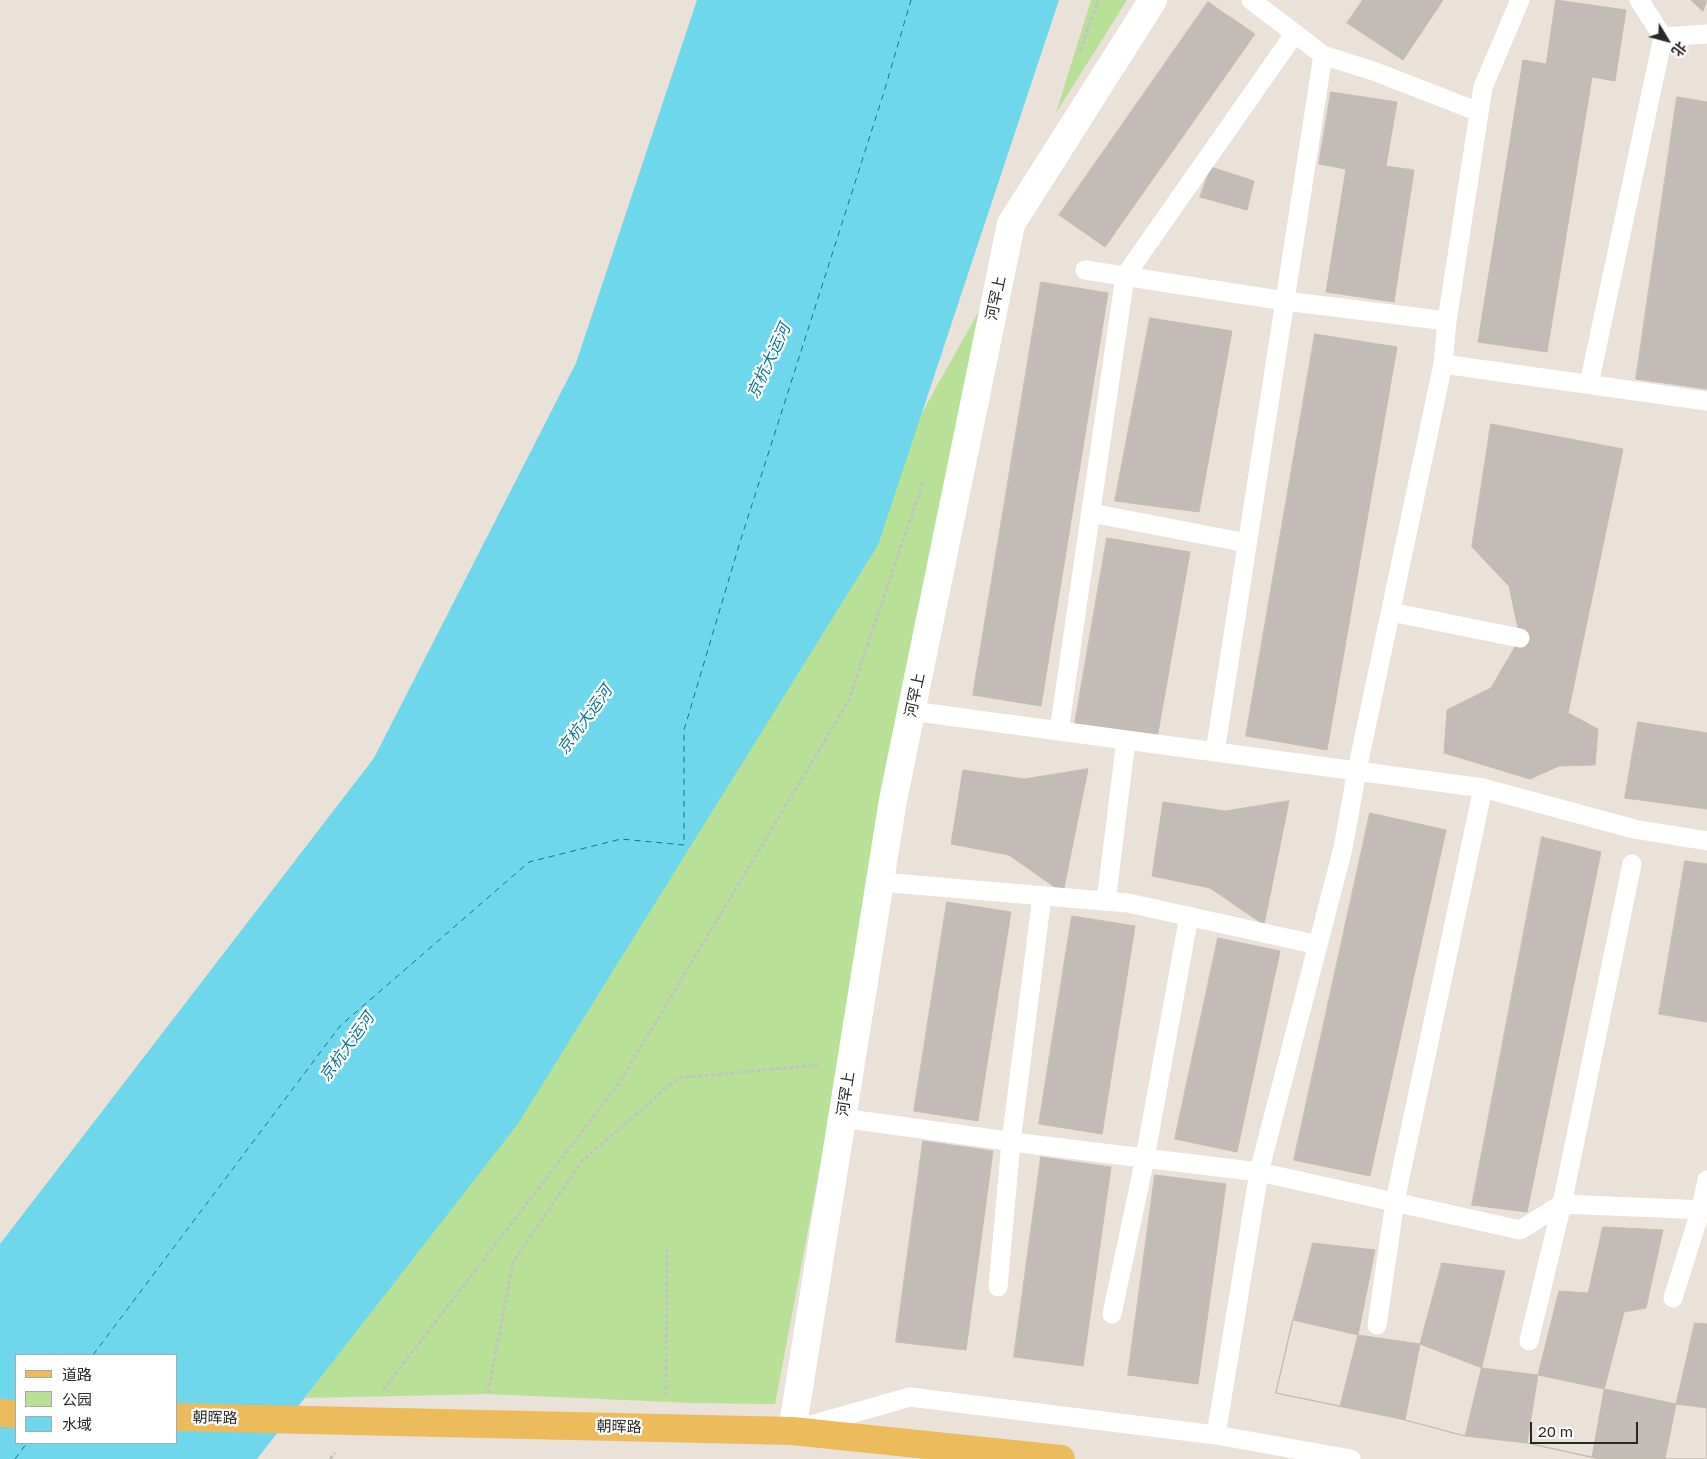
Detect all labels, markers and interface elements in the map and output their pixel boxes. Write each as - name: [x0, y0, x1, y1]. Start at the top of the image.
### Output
- north arrow: [1642, 15, 1692, 65]
- text: 北: [1668, 39, 1690, 60]
- street label: 河罕上: [983, 274, 1009, 322]
- water label: 京杭大运河: [743, 321, 795, 401]
- street label: 河罕上: [902, 671, 928, 719]
- water label: 京杭大运河: [554, 682, 616, 758]
- water label: 京杭大运河: [316, 1009, 378, 1085]
- street label: 河罕上: [834, 1070, 858, 1118]
- legend: [15, 1354, 178, 1444]
- text: 道路: [62, 1365, 92, 1383]
- text: 公园: [62, 1390, 92, 1408]
- street label: 朝晖路: [192, 1409, 238, 1427]
- scale bar: [1532, 1412, 1640, 1444]
- text: 水域: [62, 1415, 92, 1433]
- street label: 朝晖路: [596, 1418, 642, 1436]
- text: 20 m: [1538, 1422, 1573, 1440]

